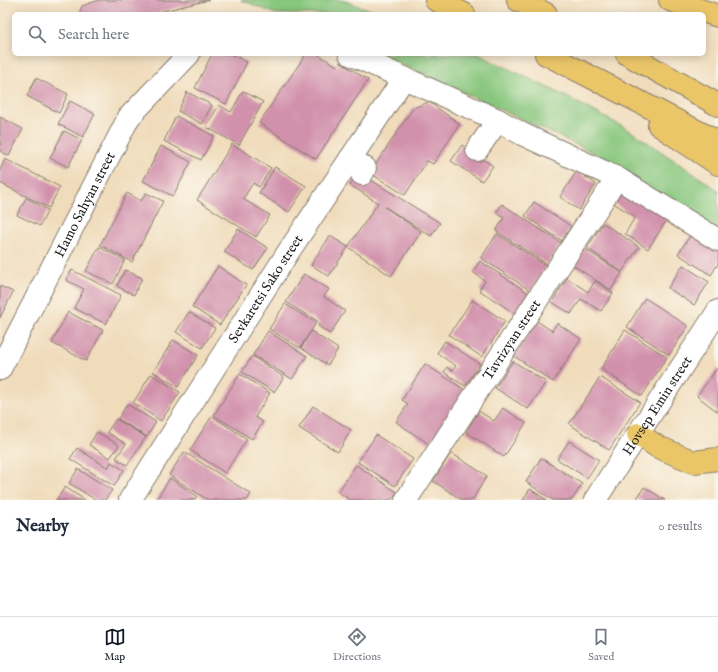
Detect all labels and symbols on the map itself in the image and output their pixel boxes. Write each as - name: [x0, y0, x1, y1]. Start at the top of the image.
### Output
- street label: Hamo Sahyan street: [51, 149, 120, 260]
- street label: Sevkaretsi Sako street: [225, 231, 307, 347]
- street label: Tavrizyan street: [479, 296, 545, 384]
- street label: Hovsep Emin street: [619, 353, 696, 459]

